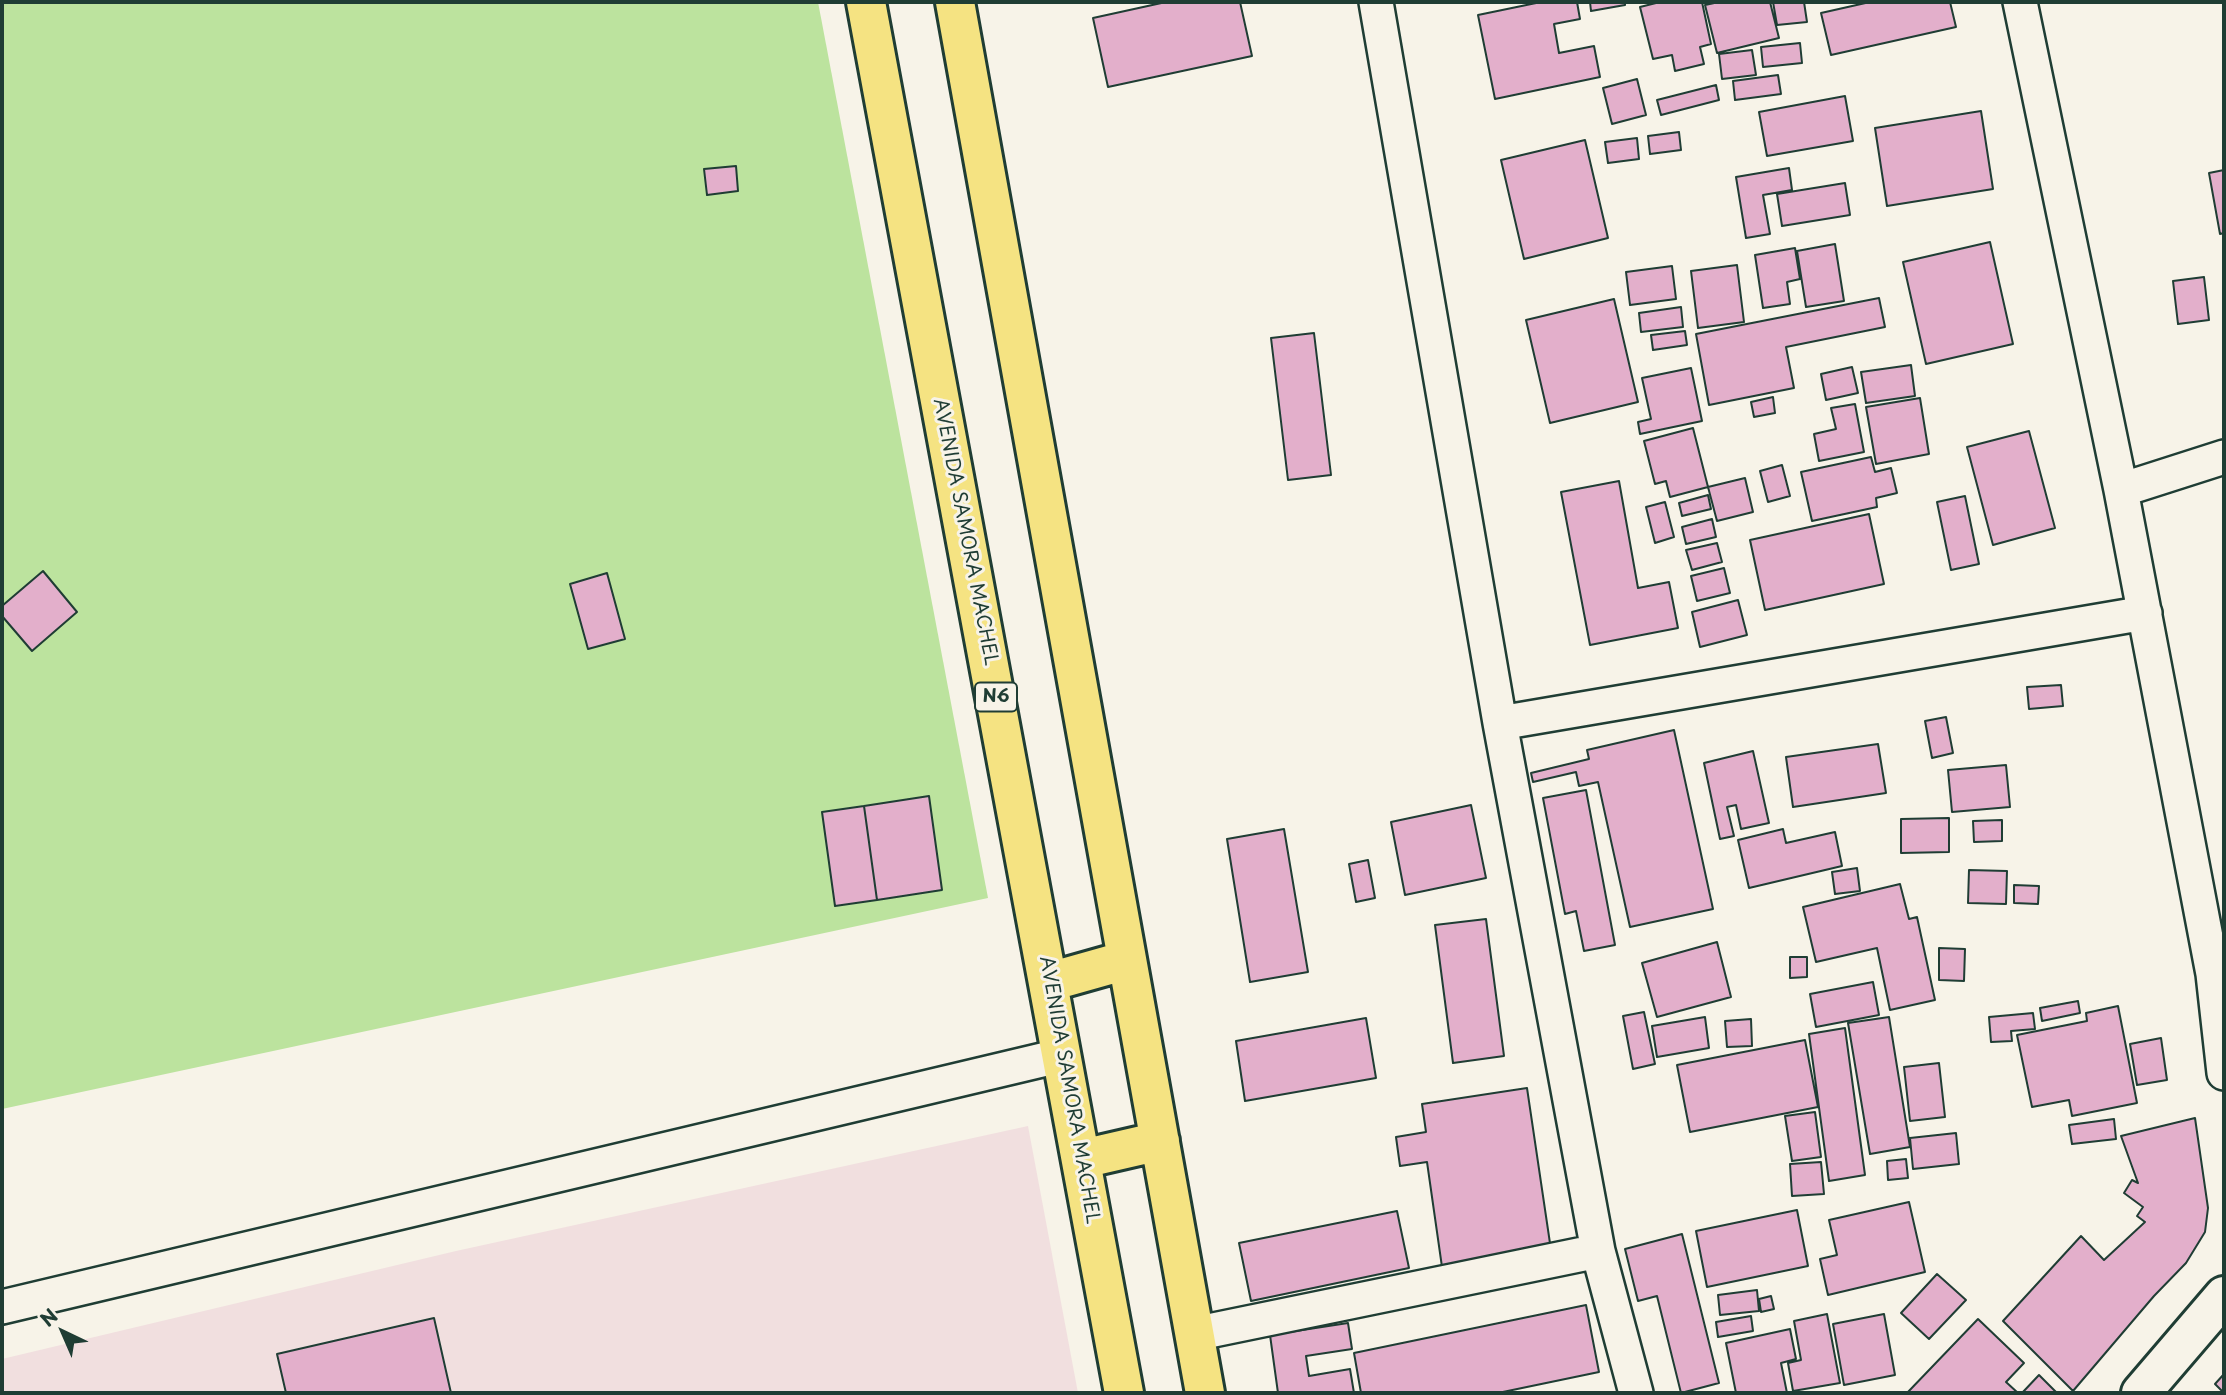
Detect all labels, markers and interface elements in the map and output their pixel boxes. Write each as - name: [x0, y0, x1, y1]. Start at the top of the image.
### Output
- street label: AVENIDA SAMORA MACHEL: [928, 397, 1002, 667]
- road number: N6: [975, 682, 1017, 712]
- street label: AVENIDA SAMORA MACHEL: [1034, 954, 1104, 1226]
- north arrow: [28, 1297, 98, 1367]
- text: N: [33, 1302, 64, 1332]

